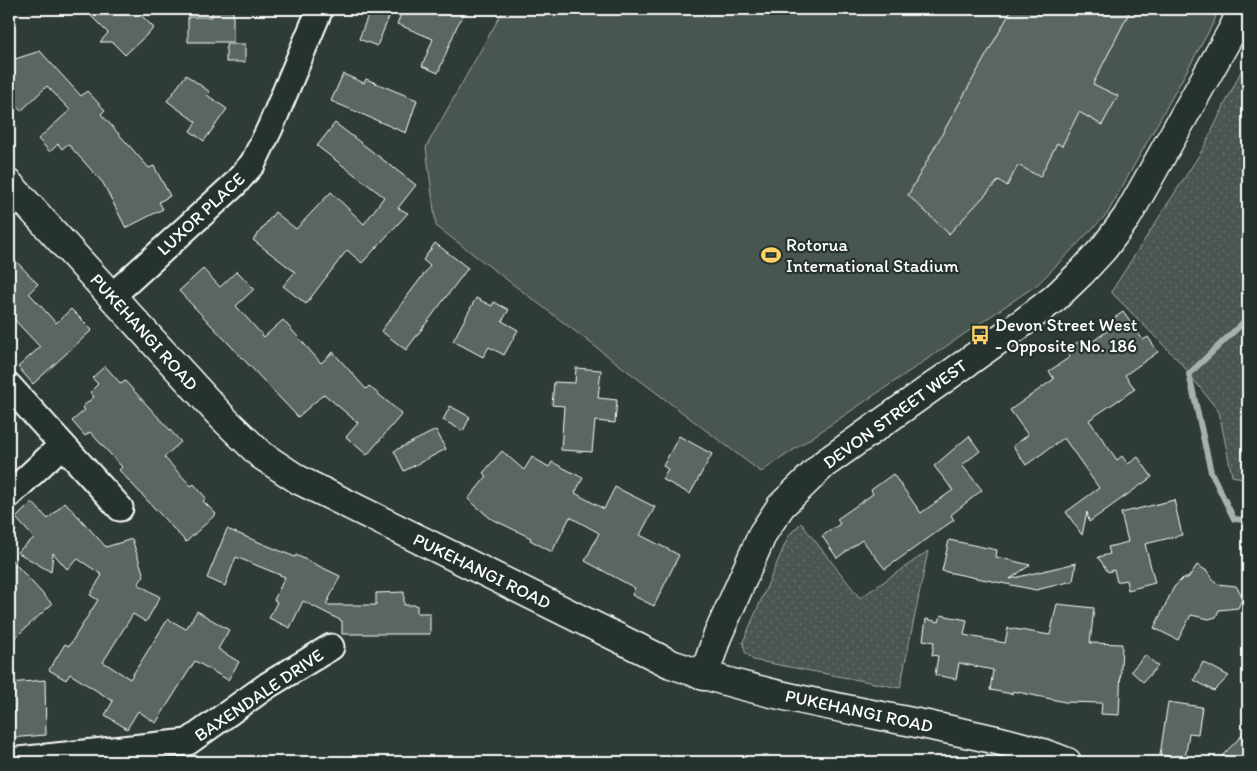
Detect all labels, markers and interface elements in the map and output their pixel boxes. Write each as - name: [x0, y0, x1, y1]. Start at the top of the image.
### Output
- street label: LUXOR PLACE: [153, 168, 250, 260]
- place label: Rotorua International Stadium: [786, 234, 959, 277]
- sports icon: Rotorua International Stadium: [760, 244, 782, 266]
- street label: PUKEHANGI ROAD: [86, 269, 203, 395]
- place label: Devon Street West - Opposite No. 186: [995, 314, 1138, 357]
- bus stop icon: Devon Street West - Opposite No. 186: [969, 324, 991, 346]
- street label: DEVON STREET WEST: [819, 354, 971, 474]
- street label: PUKEHANGI ROAD: [410, 528, 554, 614]
- street label: BAXENDALE DRIVE: [190, 644, 328, 746]
- street label: PUKEHANGI ROAD: [783, 685, 935, 737]

